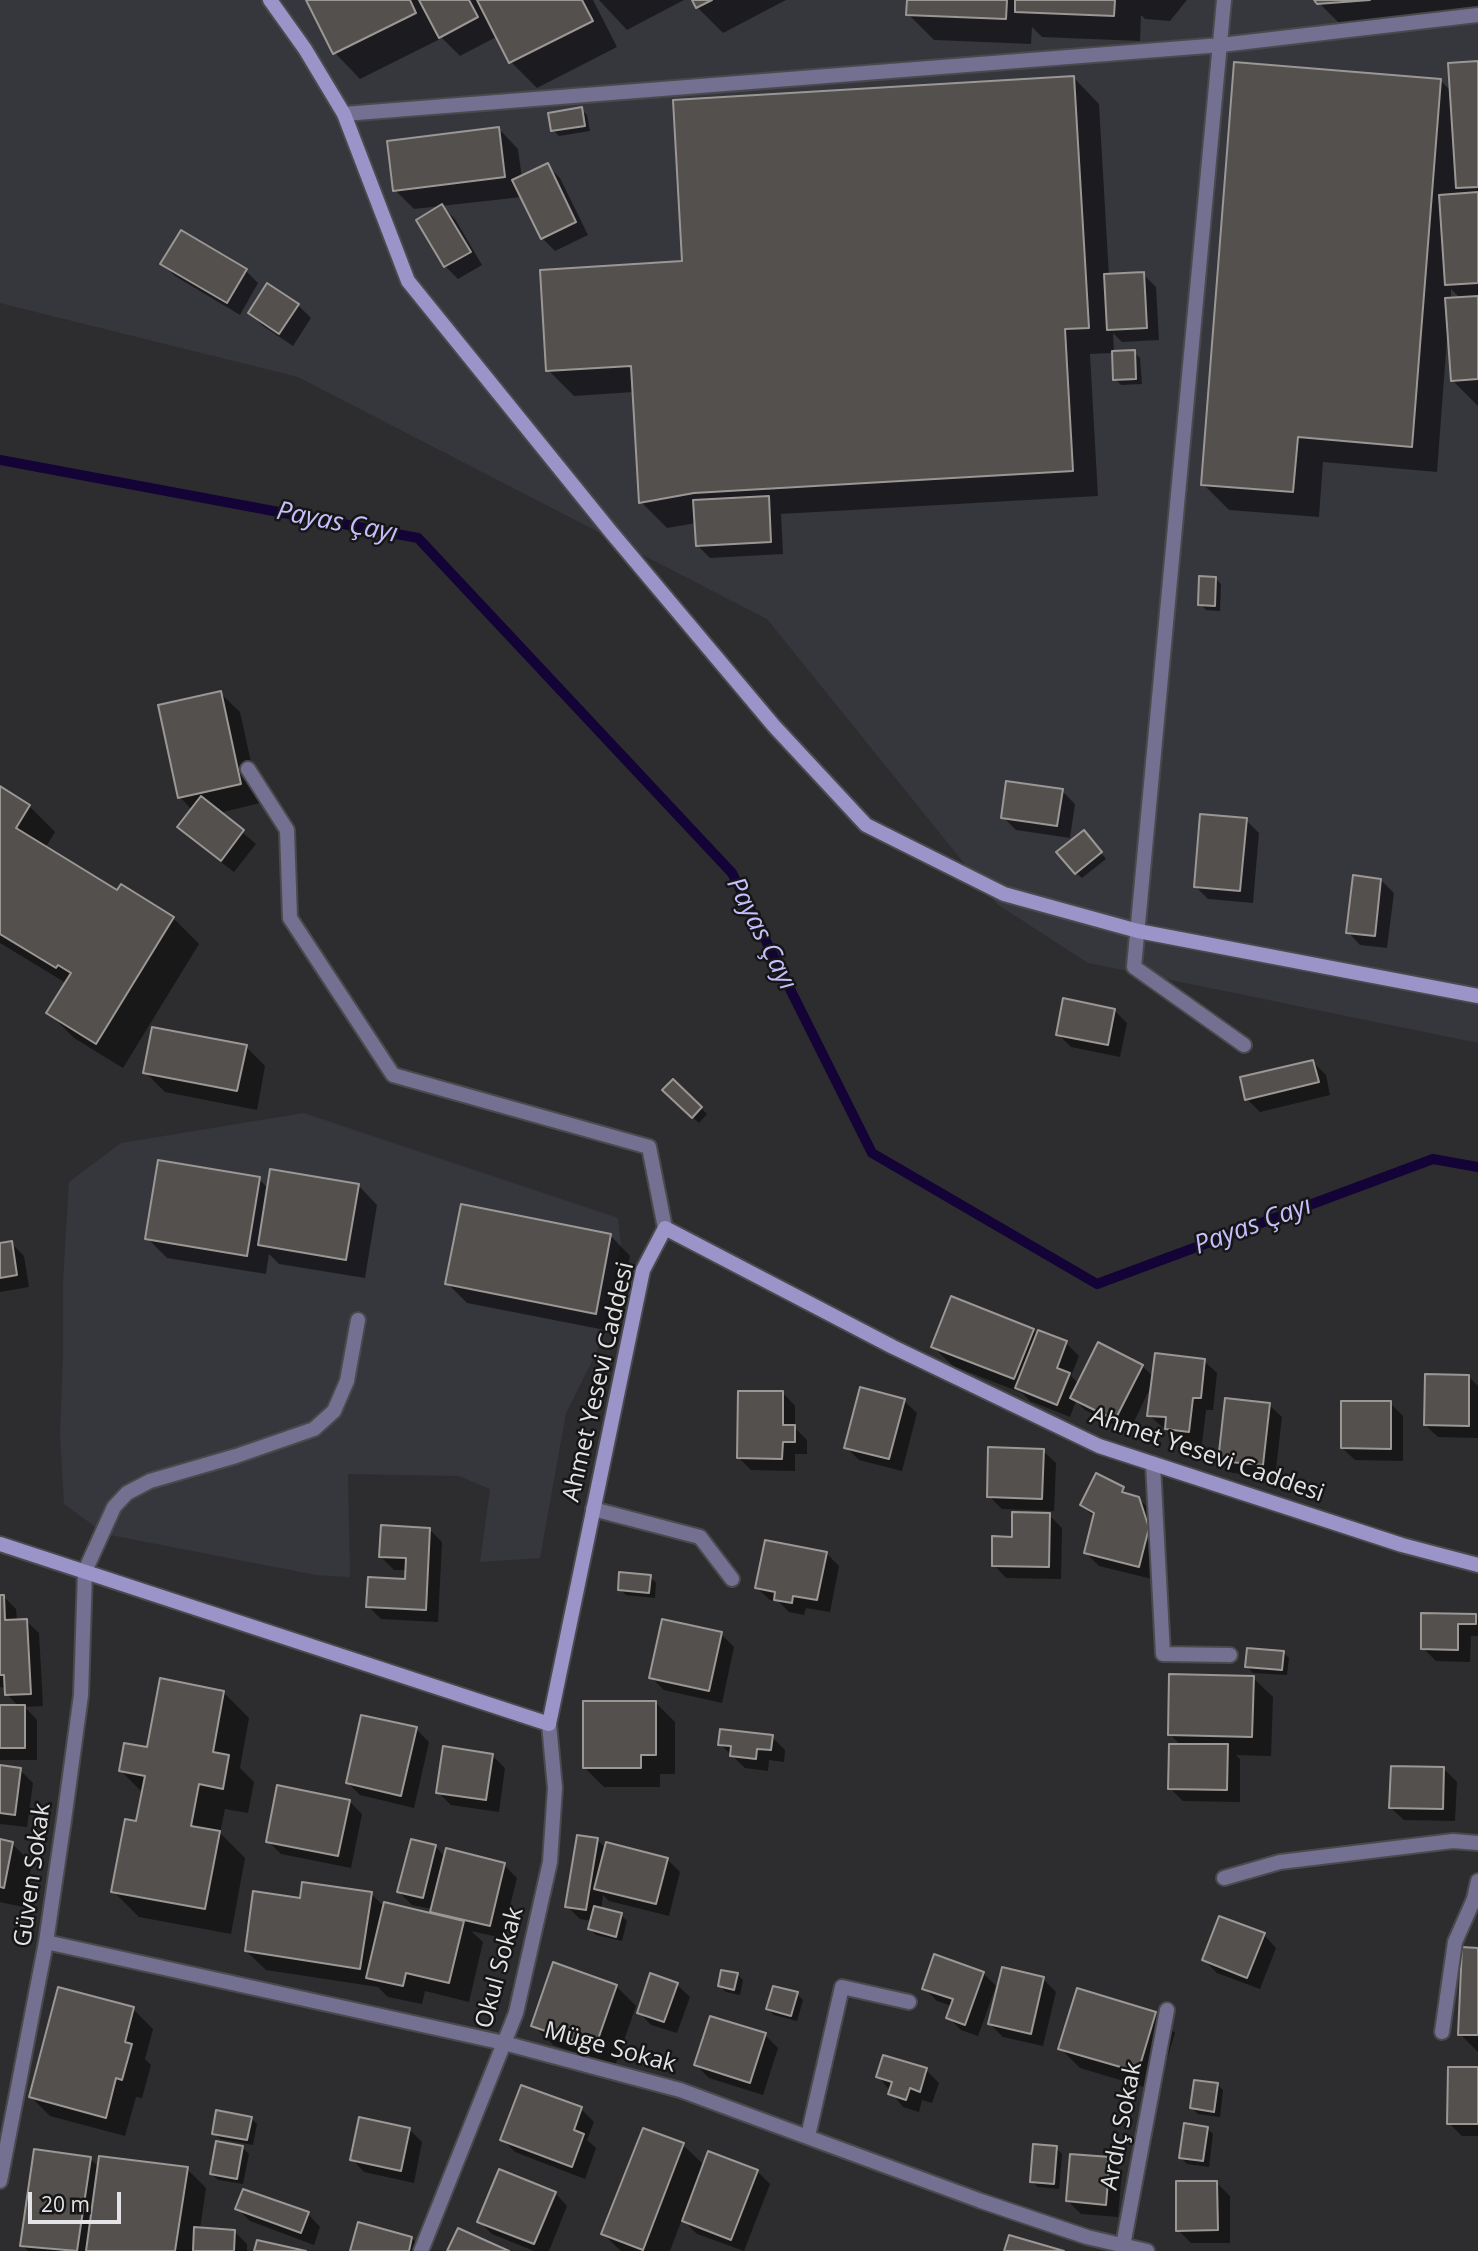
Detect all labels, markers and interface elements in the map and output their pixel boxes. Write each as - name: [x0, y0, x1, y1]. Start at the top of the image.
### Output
- water label: Payas Çayı: [274, 496, 400, 550]
- water label: Payas Çayı: [719, 872, 803, 996]
- water label: Payas Çayı: [1190, 1190, 1316, 1262]
- street label: Ahmet Yesevi Caddesi: [557, 1259, 641, 1505]
- street label: Ahmet Yesevi Caddesi: [1086, 1401, 1328, 1509]
- street label: Güven Sokak: [9, 1801, 57, 1949]
- street label: Okul Sokak: [470, 1904, 530, 2032]
- street label: Müge Sokak: [541, 2017, 679, 2079]
- street label: Ardıç Sokak: [1095, 2060, 1149, 2192]
- scale bar: [32, 2178, 124, 2222]
- text: 20 m: [41, 2190, 90, 2218]

